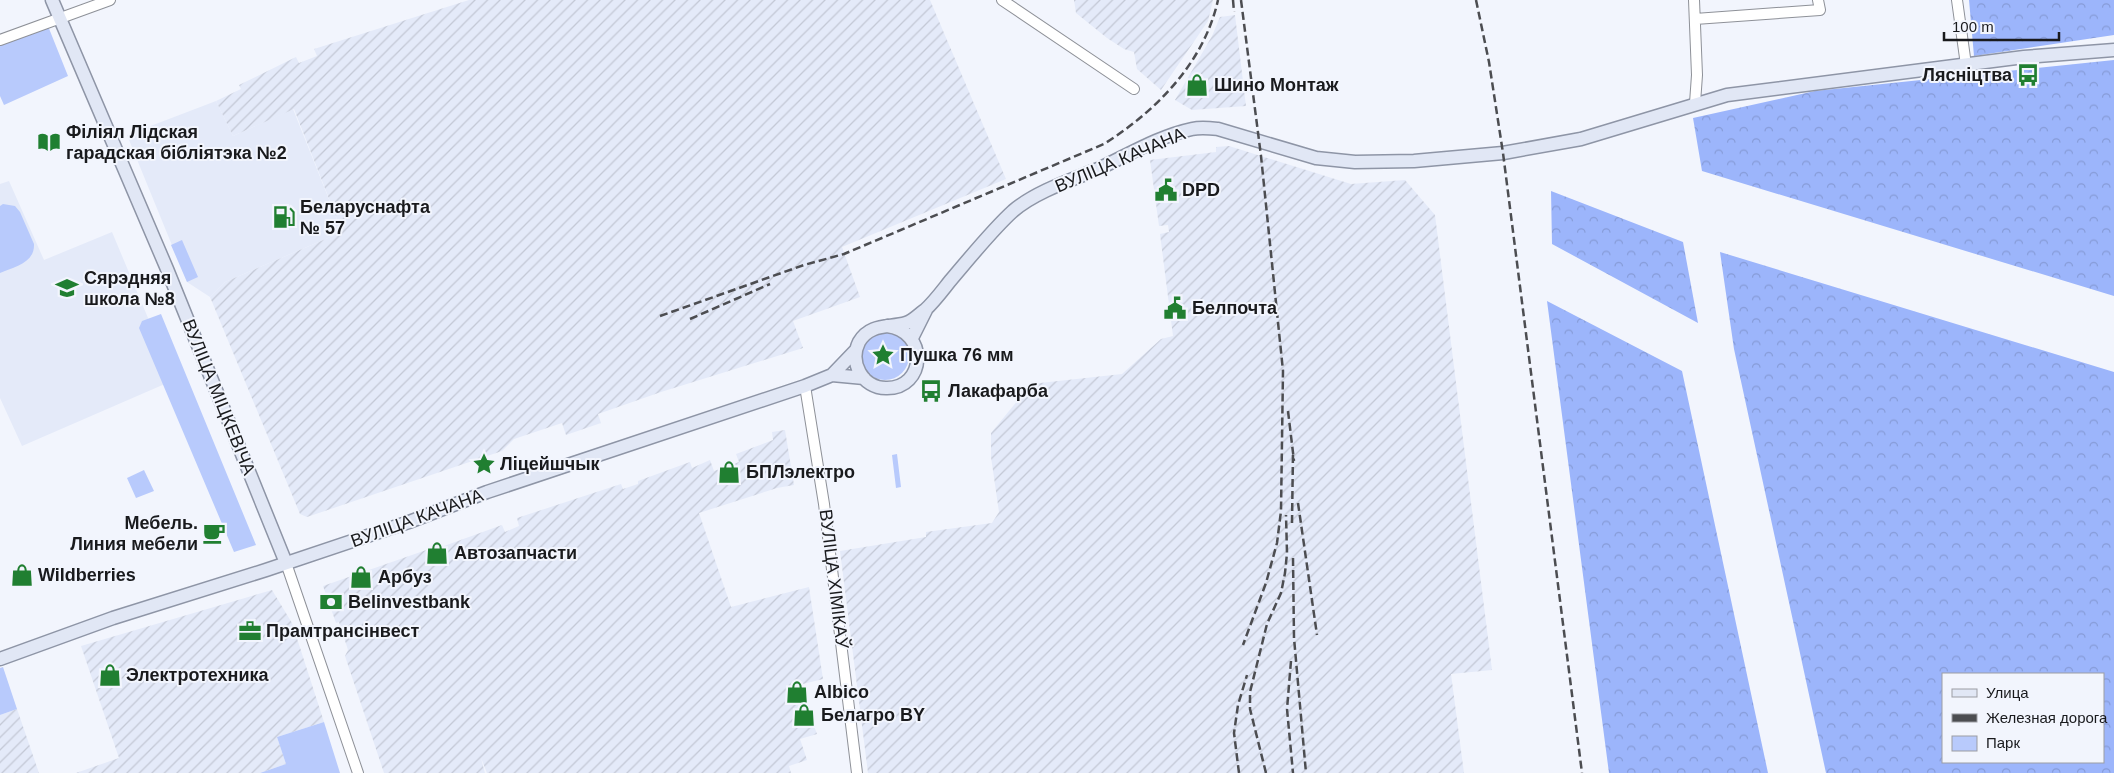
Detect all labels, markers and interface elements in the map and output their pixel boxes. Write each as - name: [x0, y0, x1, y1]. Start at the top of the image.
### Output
- scale bar: [1944, 10, 2059, 42]
- text: 100 m: [1952, 18, 1994, 35]
- bus stop icon: Лясніцтва: [2015, 62, 2041, 88]
- place label: Лясніцтва: [1922, 65, 2013, 85]
- shop icon: Шино Монтаж: [1184, 72, 1210, 98]
- place label: Шино Монтаж: [1214, 75, 1339, 95]
- place label: Філіял Лідская гарадская бібліятэка №2: [66, 122, 287, 163]
- street label: ВУЛІЦА КАЧАНА: [1052, 124, 1188, 196]
- library icon: Філіял Лідская гарадская бібліятэка №2: [36, 129, 62, 155]
- public building icon: DPD: [1153, 177, 1179, 203]
- place label: DPD: [1182, 180, 1220, 200]
- place label: Беларуснафта № 57: [300, 197, 431, 238]
- fuel station icon: Беларуснафта № 57: [271, 204, 297, 230]
- place label: Сярэдняя школа №8: [84, 268, 175, 309]
- school or university icon: Сярэдняя школа №8: [54, 275, 80, 301]
- public building icon: Белпочта: [1162, 295, 1188, 321]
- place label: Белпочта: [1192, 298, 1278, 318]
- street label: ВУЛІЦА МІЦКЕВІЧА: [179, 316, 259, 478]
- place icon: Пушка 76 мм: [870, 342, 896, 368]
- place label: Пушка 76 мм: [900, 345, 1014, 365]
- bus stop icon: Лакафарба: [918, 378, 944, 404]
- place label: Лакафарба: [948, 381, 1049, 401]
- place icon: Ліцейшчык: [471, 451, 497, 477]
- place label: Ліцейшчык: [500, 454, 601, 474]
- shop icon: БПЛэлектро: [716, 459, 742, 485]
- place label: БПЛэлектро: [746, 462, 855, 482]
- street label: ВУЛІЦА КАЧАНА: [348, 485, 486, 551]
- street label: ВУЛІЦА ХІМІКАЎ: [816, 508, 854, 650]
- place label: Мебель. Линия мебели: [70, 513, 198, 554]
- cafe icon: Мебель. Линия мебели: [201, 520, 227, 546]
- shop icon: Автозапчасти: [424, 540, 450, 566]
- place label: Автозапчасти: [454, 543, 577, 563]
- shop icon: Wildberries: [9, 562, 35, 588]
- shop icon: Арбуз: [348, 564, 374, 590]
- place label: Wildberries: [38, 565, 136, 585]
- place label: Арбуз: [378, 567, 432, 587]
- bank icon: Belinvestbank: [318, 589, 344, 615]
- place label: Belinvestbank: [348, 592, 471, 612]
- office icon: Прамтрансінвест: [237, 618, 263, 644]
- place label: Прамтрансінвест: [266, 621, 419, 641]
- shop icon: Электротехника: [97, 662, 123, 688]
- place label: Электротехника: [126, 665, 269, 685]
- legend: [1942, 673, 2104, 763]
- shop icon: Albico: [784, 679, 810, 705]
- place label: Albico: [814, 682, 869, 702]
- text: Улица: [1986, 684, 2029, 701]
- shop icon: Белагро BY: [791, 702, 817, 728]
- place label: Белагро BY: [821, 705, 925, 725]
- text: Железная дорога: [1986, 709, 2108, 726]
- text: Парк: [1986, 734, 2020, 751]

